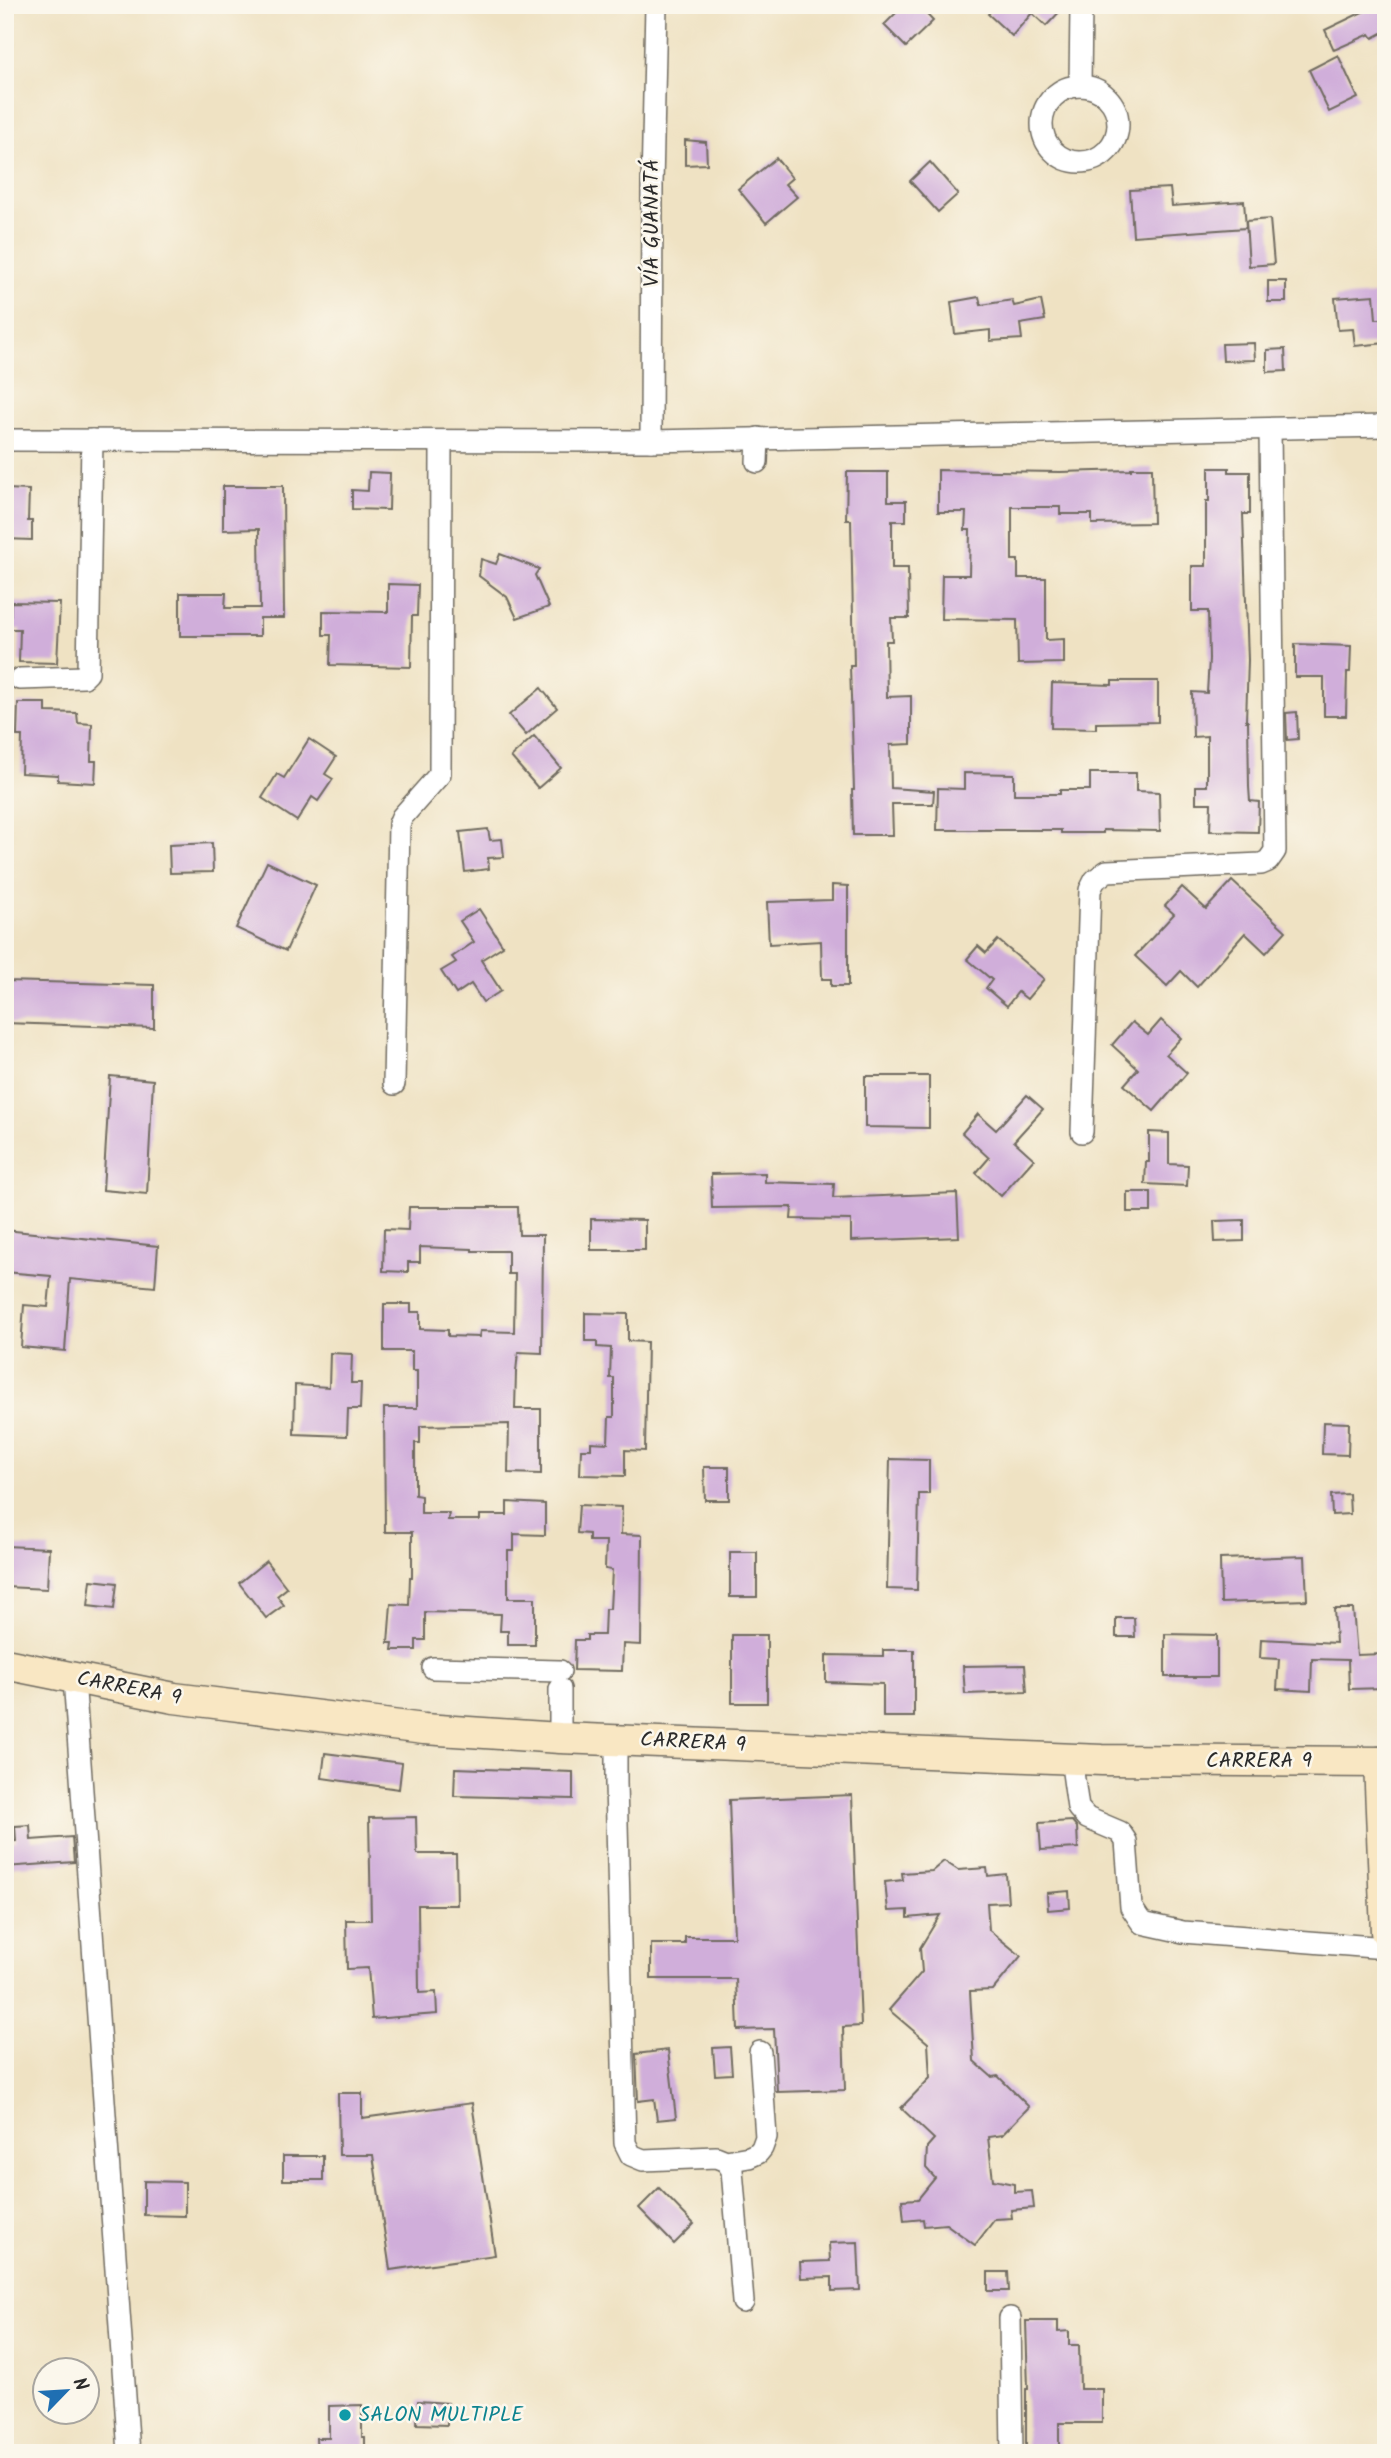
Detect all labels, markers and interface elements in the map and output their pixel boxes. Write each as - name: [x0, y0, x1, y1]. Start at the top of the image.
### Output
- street label: VÍA GUANATÁ: [636, 159, 669, 287]
- street label: CARRERA 9: [74, 1663, 184, 1715]
- street label: CARRERA 9: [639, 1724, 747, 1762]
- street label: CARRERA 9: [1206, 1745, 1312, 1778]
- north arrow: [32, 2356, 102, 2426]
- text: N: [63, 2373, 96, 2396]
- place label: SALON MULTIPLE: [359, 2399, 524, 2432]
- marker: SALON MULTIPLE: [337, 2407, 353, 2423]

